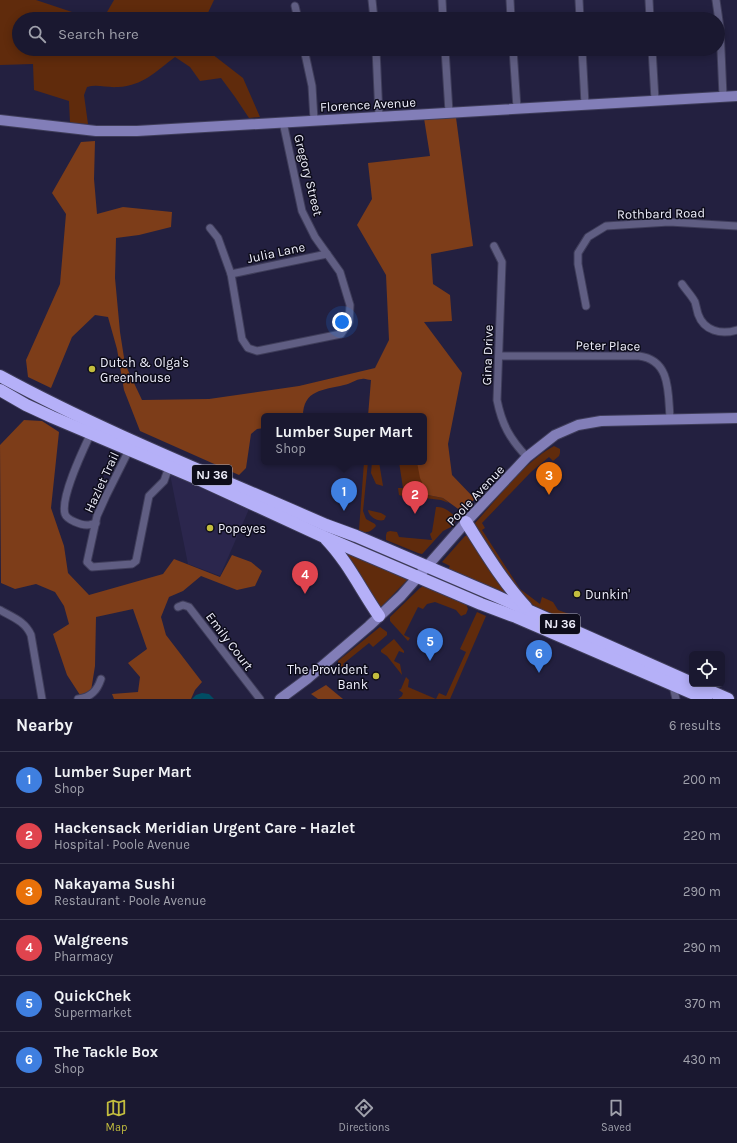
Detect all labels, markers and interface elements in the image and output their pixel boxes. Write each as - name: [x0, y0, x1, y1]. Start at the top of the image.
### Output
- search box: [12, 12, 725, 56]
- icon: search: [26, 23, 48, 45]
- text: Search here: [58, 25, 139, 43]
- street label: Florence Avenue: [320, 94, 417, 115]
- street label: Gregory Street: [291, 133, 326, 218]
- street label: Rothbard Road: [617, 205, 705, 222]
- street label: Julia Lane: [246, 239, 307, 266]
- your location: [332, 312, 352, 332]
- street label: Gina Drive: [479, 324, 496, 386]
- street label: Peter Place: [576, 337, 641, 354]
- place label: Dutch & Olga's Greenhouse: [100, 355, 189, 385]
- marker: Dutch & Olga's Greenhouse: [87, 364, 97, 374]
- popup: [261, 413, 427, 465]
- text: Lumber Super Mart: [275, 423, 413, 441]
- text: Shop: [275, 441, 306, 456]
- street label: Hazlet Trail: [81, 449, 122, 515]
- street label: Poole Avenue: [443, 462, 508, 529]
- pin: 3: [536, 462, 562, 495]
- road number: NJ 36: [192, 465, 232, 485]
- pin: 1: [331, 478, 357, 511]
- pin: 2: [402, 481, 428, 514]
- place label: Popeyes: [218, 521, 266, 536]
- marker: Popeyes: [205, 523, 215, 533]
- pin: 4: [292, 561, 318, 594]
- place label: Dunkin': [585, 587, 630, 602]
- marker: Dunkin': [572, 589, 582, 599]
- street label: Emily Court: [203, 609, 256, 673]
- road number: NJ 36: [540, 614, 580, 634]
- pin: 5: [417, 628, 443, 661]
- pin: 6: [526, 640, 552, 673]
- map controls: [689, 651, 725, 687]
- button: locate: [689, 651, 725, 687]
- place label: The Provident Bank: [287, 662, 368, 692]
- marker: The Provident Bank: [371, 671, 381, 681]
- text: Nearby: [16, 715, 73, 735]
- text: 6 results: [669, 718, 721, 733]
- text: Lumber Super Mart: [54, 763, 191, 781]
- text: 1: [27, 772, 31, 787]
- text: 200 m: [683, 772, 721, 787]
- text: Shop: [54, 781, 84, 796]
- text: Hackensack Meridian Urgent Care - Hazlet: [54, 819, 355, 837]
- text: 2: [25, 828, 33, 843]
- text: 220 m: [683, 828, 721, 843]
- text: Hospital · Poole Avenue: [54, 837, 190, 852]
- text: Nakayama Sushi: [54, 875, 175, 893]
- text: 3: [25, 884, 33, 899]
- text: 290 m: [683, 884, 721, 899]
- text: Restaurant · Poole Avenue: [54, 893, 206, 908]
- text: Walgreens: [54, 931, 129, 949]
- text: 4: [25, 940, 33, 955]
- text: 290 m: [683, 940, 721, 955]
- text: Pharmacy: [54, 949, 113, 964]
- text: QuickChek: [54, 987, 131, 1005]
- text: 5: [25, 996, 33, 1011]
- text: 370 m: [684, 996, 721, 1011]
- text: Supermarket: [54, 1005, 132, 1020]
- text: The Tackle Box: [54, 1043, 158, 1061]
- text: 6: [25, 1052, 33, 1067]
- text: 430 m: [683, 1052, 721, 1067]
- text: Shop: [54, 1061, 84, 1076]
- tab: Map: [105, 1097, 127, 1134]
- tab: Directions: [338, 1097, 390, 1134]
- tab: Saved: [601, 1097, 632, 1134]

